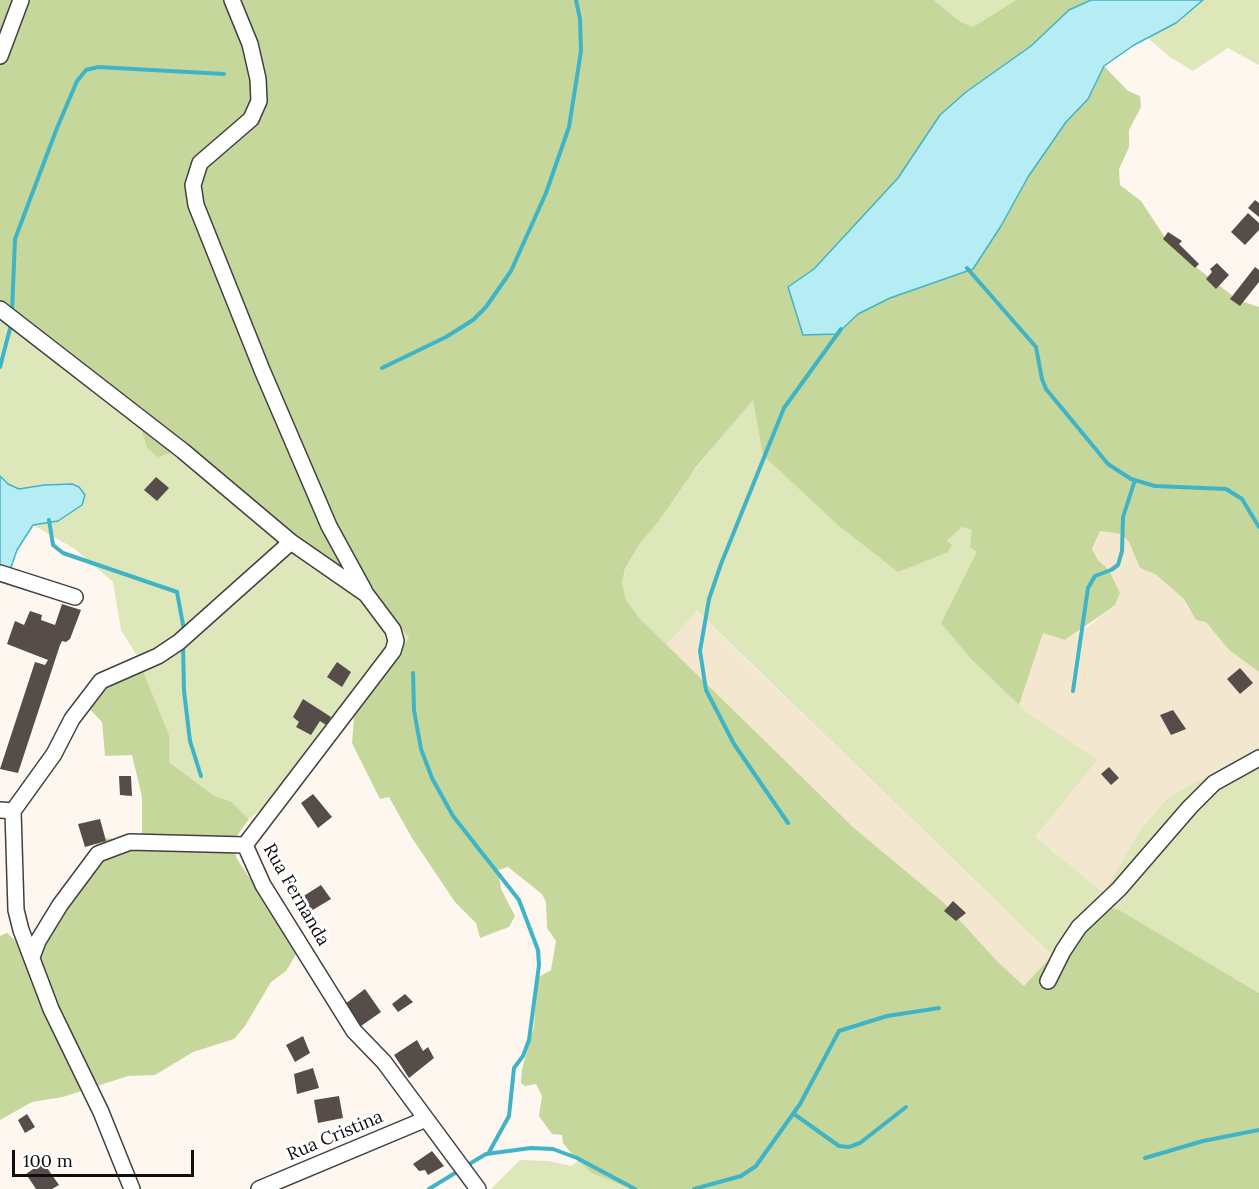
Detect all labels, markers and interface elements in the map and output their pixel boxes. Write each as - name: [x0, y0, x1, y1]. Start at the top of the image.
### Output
- street label: Rua Fernanda: [258, 840, 334, 950]
- street label: Rua Cristina: [284, 1106, 386, 1166]
- scale bar: [15, 1138, 196, 1176]
- text: 100 m: [23, 1149, 73, 1172]

